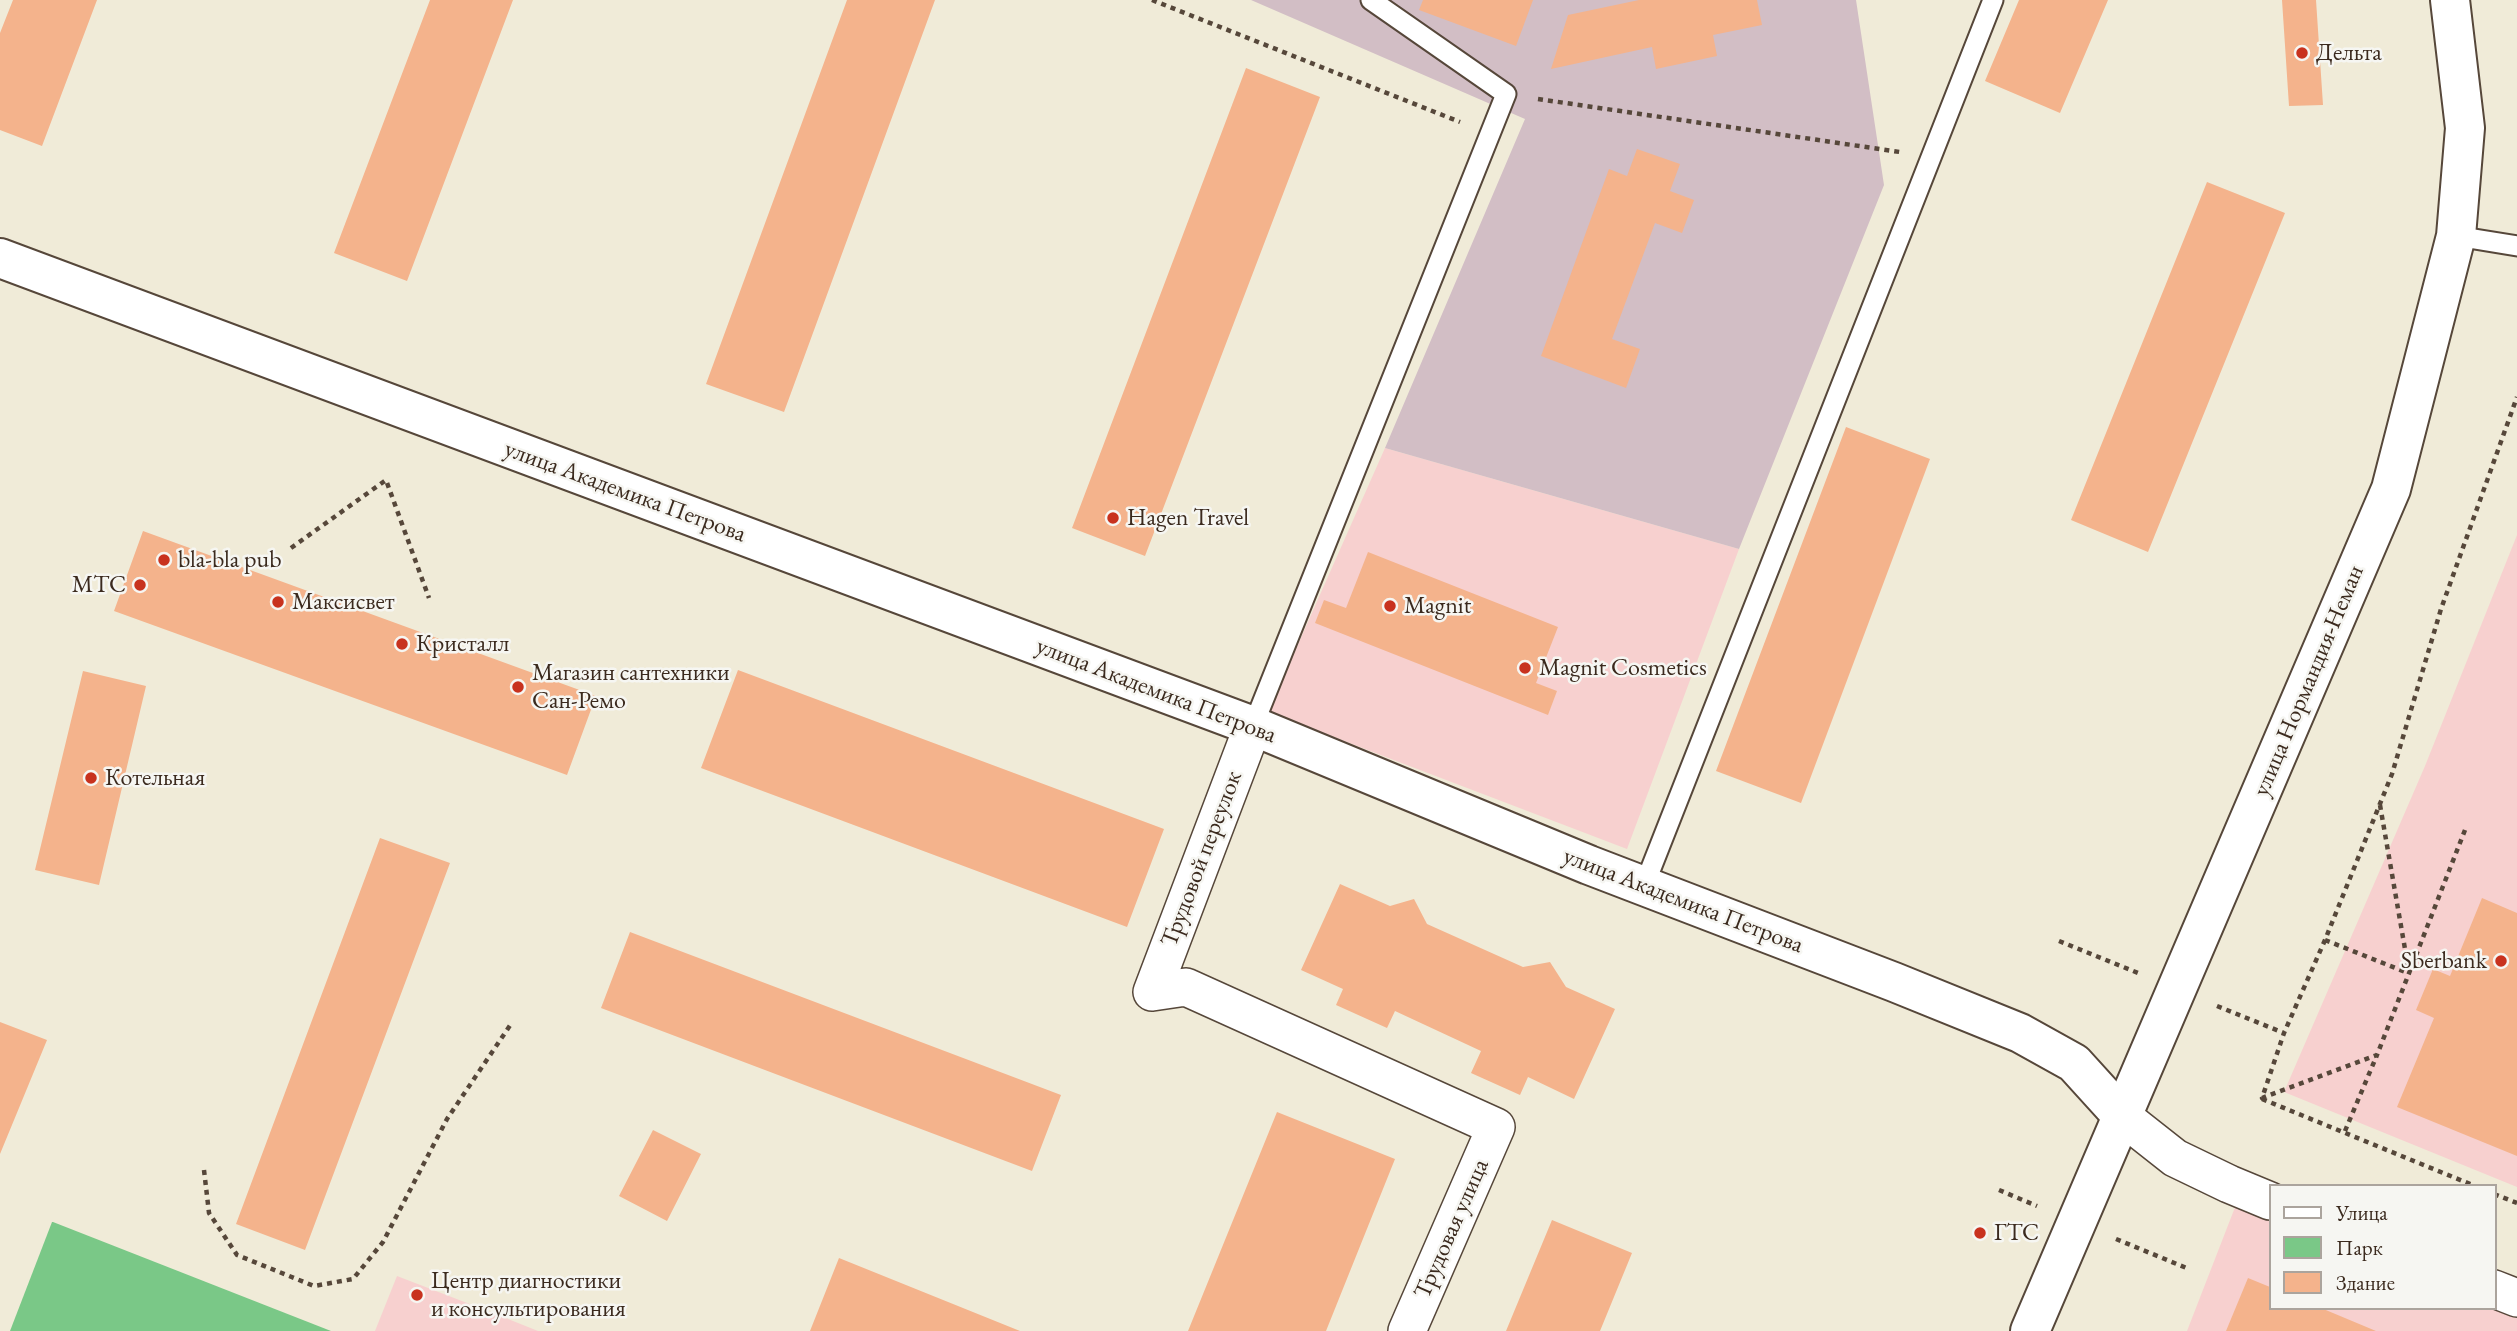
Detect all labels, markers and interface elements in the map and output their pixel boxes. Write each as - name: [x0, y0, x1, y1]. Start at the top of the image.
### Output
- place label: Дельта: [2316, 39, 2382, 67]
- marker: Дельта: [2294, 45, 2310, 61]
- street label: улица Академика Петрова: [500, 435, 750, 549]
- place label: Hagen Travel: [1127, 504, 1249, 532]
- marker: Hagen Travel: [1105, 510, 1121, 526]
- place label: bla-bla pub: [178, 546, 282, 574]
- marker: bla-bla pub: [156, 552, 172, 568]
- street label: улица Нормандия-Неман: [2247, 561, 2371, 801]
- place label: МТС: [72, 571, 126, 599]
- marker: МТС: [132, 577, 148, 593]
- place label: Максисвет: [292, 588, 395, 616]
- place label: Magnit: [1404, 592, 1471, 620]
- marker: Максисвет: [270, 594, 286, 610]
- marker: Magnit: [1382, 598, 1398, 614]
- place label: Кристалл: [416, 630, 509, 658]
- street label: улица Академика Петрова: [1032, 632, 1280, 750]
- marker: Кристалл: [394, 636, 410, 652]
- place label: Magnit Cosmetics: [1539, 654, 1707, 682]
- place label: Магазин сантехники Сан-Ремо: [532, 659, 730, 715]
- marker: Magnit Cosmetics: [1517, 660, 1533, 676]
- marker: Магазин сантехники Сан-Ремо: [510, 679, 526, 695]
- place label: Котельная: [105, 764, 205, 792]
- street label: Трудовой переулок: [1155, 767, 1249, 951]
- marker: Котельная: [83, 770, 99, 786]
- street label: улица Академика Петрова: [1559, 842, 1807, 960]
- place label: Sberbank: [2401, 947, 2487, 975]
- marker: Sberbank: [2493, 953, 2509, 969]
- street label: Трудовая улица: [1408, 1155, 1496, 1303]
- legend: [2268, 1184, 2496, 1310]
- text: Улица: [2336, 1199, 2388, 1226]
- place label: ГТС: [1994, 1219, 2039, 1247]
- marker: ГТС: [1972, 1225, 1988, 1241]
- text: Парк: [2336, 1234, 2383, 1261]
- place label: Центр диагностики и консультирования: [431, 1267, 626, 1323]
- text: Здание: [2336, 1269, 2395, 1296]
- marker: Центр диагностики и консультирования: [409, 1287, 425, 1303]

